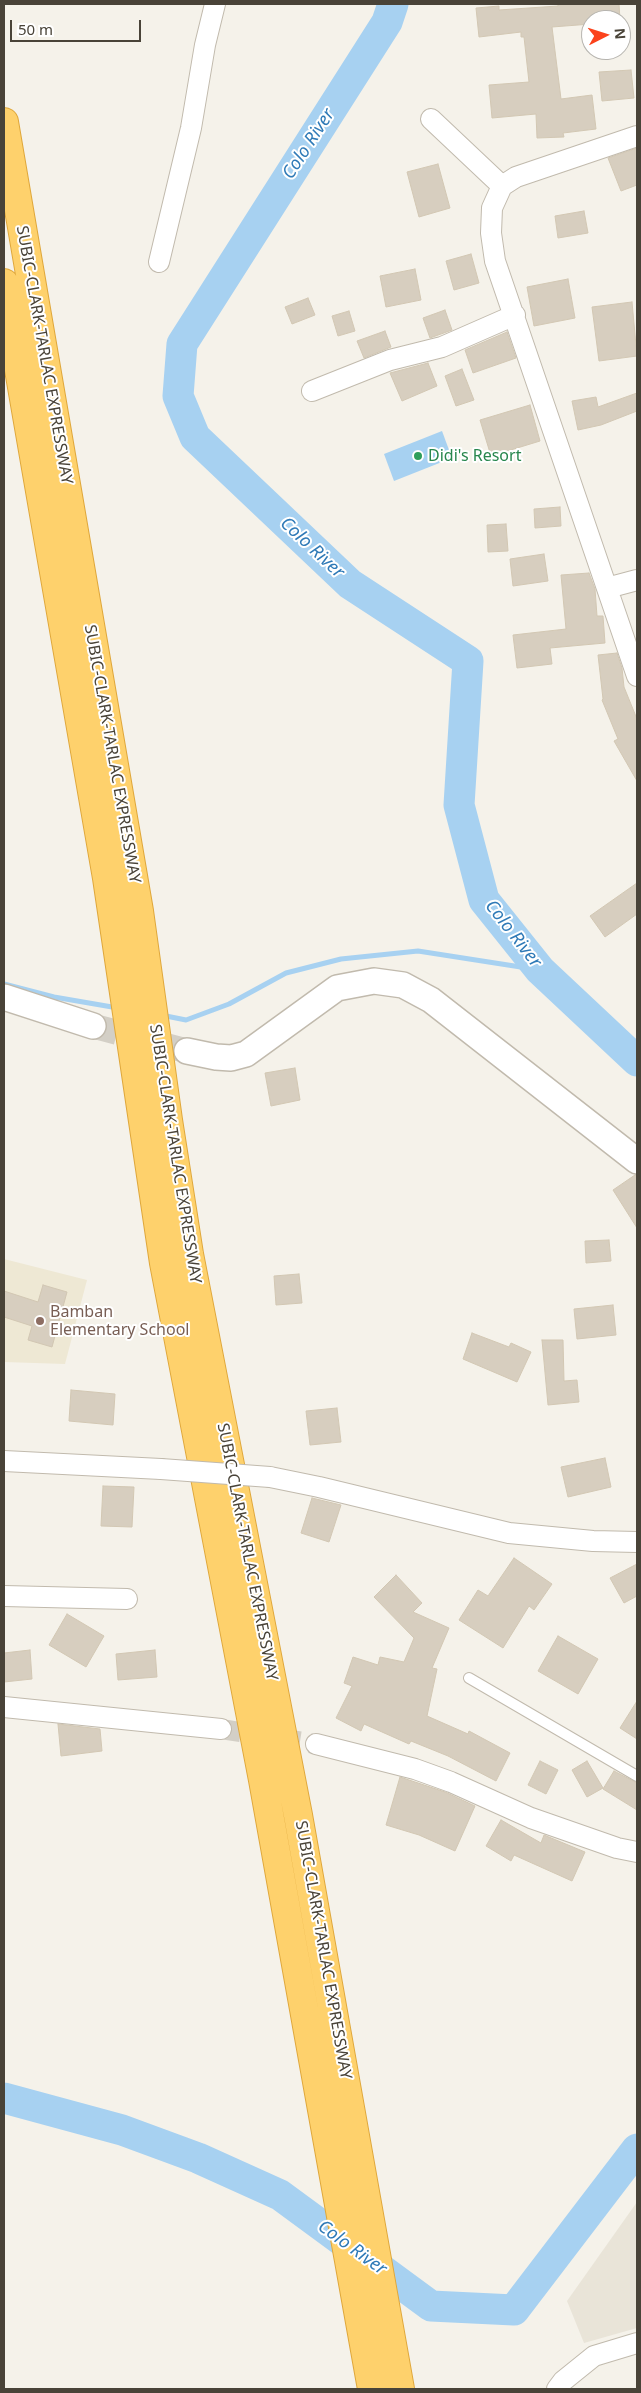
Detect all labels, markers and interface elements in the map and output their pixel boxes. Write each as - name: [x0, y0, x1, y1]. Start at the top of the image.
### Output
- scale bar: [12, 10, 144, 42]
- north arrow: [581, 10, 631, 60]
- text: 50 m: [18, 19, 53, 39]
- text: N: [610, 27, 630, 40]
- water label: Colo River: [278, 105, 340, 183]
- street label: SUBIC-CLARK-TARLAC EXPRESSWAY: [12, 224, 76, 486]
- place label: Didi's Resort: [428, 446, 521, 466]
- marker: Didi's Resort: [412, 450, 424, 462]
- water label: Colo River: [276, 513, 348, 583]
- street label: SUBIC-CLARK-TARLAC EXPRESSWAY: [80, 623, 144, 885]
- water label: Colo River: [480, 896, 546, 972]
- street label: SUBIC-CLARK-TARLAC EXPRESSWAY: [145, 1023, 205, 1285]
- place label: Bamban Elementary School: [50, 1302, 189, 1340]
- marker: Bamban Elementary School: [34, 1315, 46, 1327]
- street label: SUBIC-CLARK-TARLAC EXPRESSWAY: [213, 1422, 281, 1682]
- street label: SUBIC-CLARK-TARLAC EXPRESSWAY: [291, 1819, 355, 2081]
- water label: Colo River: [313, 2216, 391, 2280]

